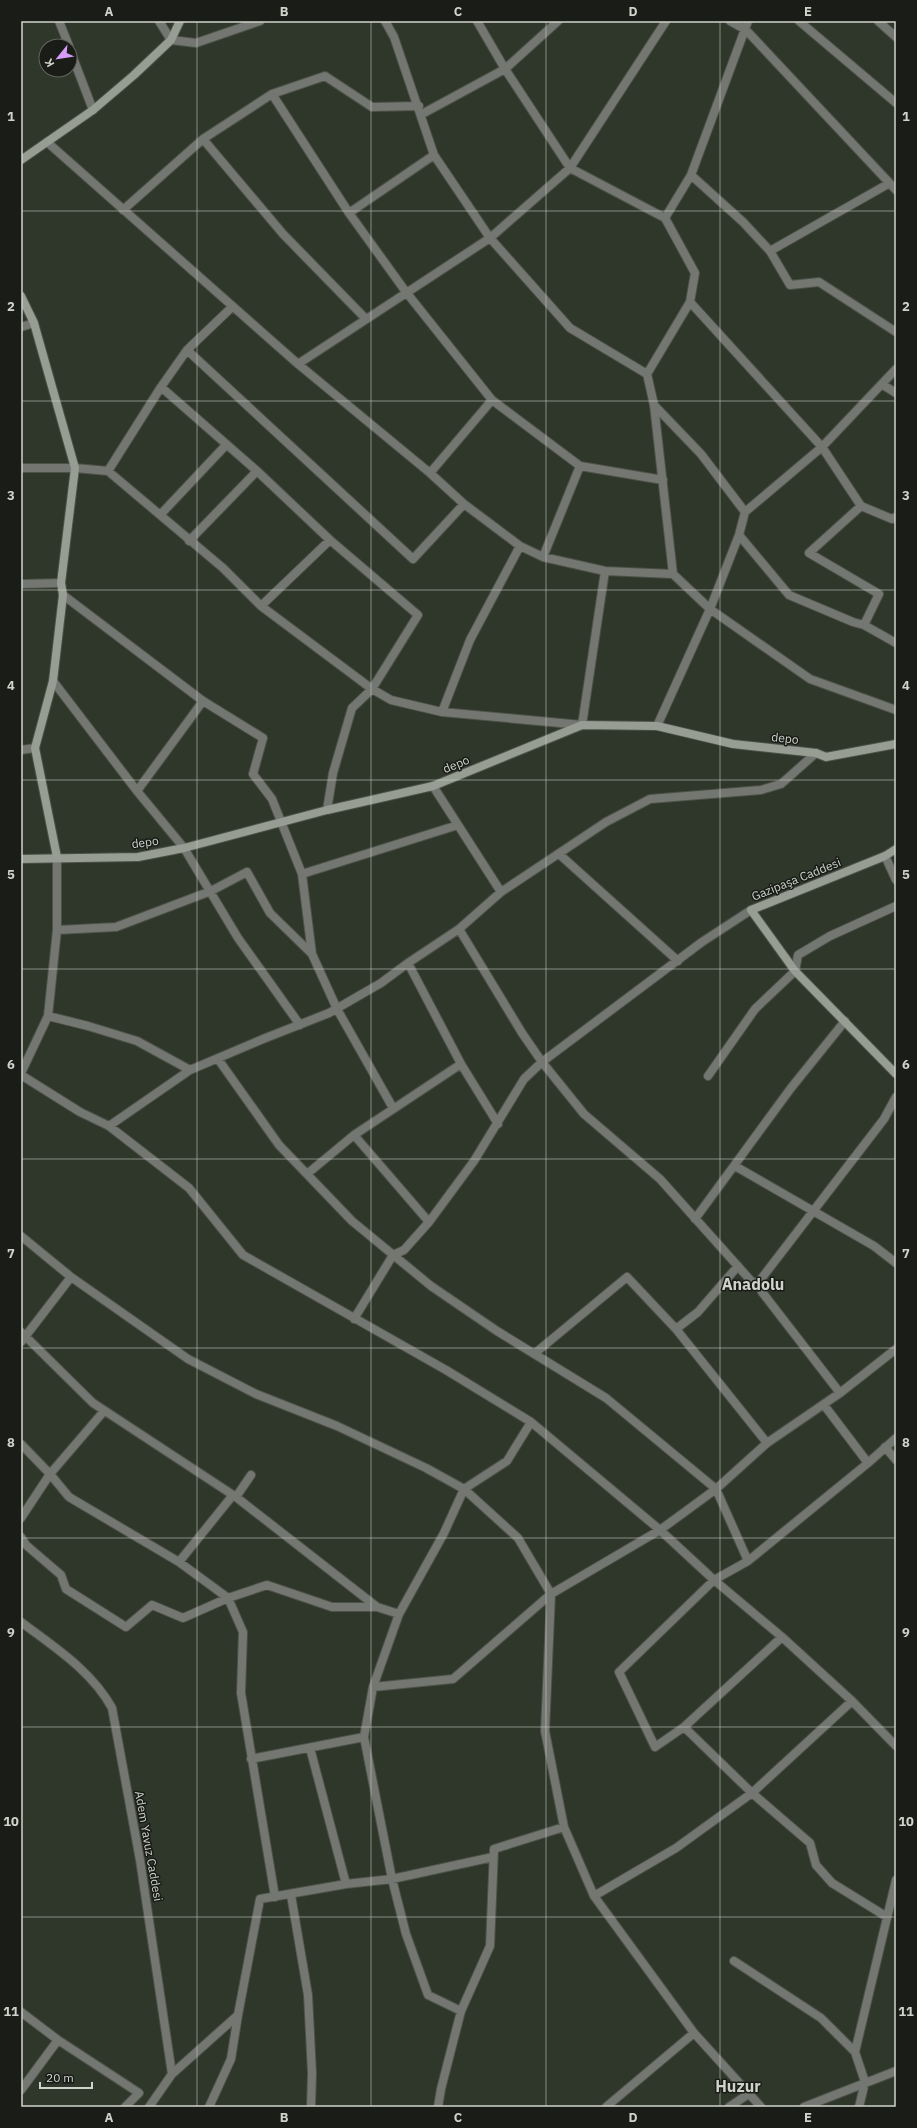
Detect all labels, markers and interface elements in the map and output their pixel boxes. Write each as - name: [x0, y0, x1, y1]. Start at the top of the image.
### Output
- text: A: [105, 3, 114, 20]
- text: B: [280, 3, 289, 20]
- text: C: [454, 3, 463, 20]
- text: D: [628, 3, 638, 20]
- text: E: [804, 3, 812, 20]
- north arrow: [38, 38, 78, 78]
- text: K: [41, 56, 57, 70]
- text: 1: [7, 108, 15, 125]
- text: 1: [902, 108, 910, 125]
- text: 2: [7, 298, 15, 315]
- text: 2: [902, 298, 910, 315]
- text: 3: [7, 487, 15, 504]
- text: 3: [902, 487, 910, 504]
- text: 4: [7, 677, 15, 694]
- text: 4: [902, 677, 910, 694]
- street label: depo: [771, 729, 800, 747]
- street label: depo: [441, 752, 472, 776]
- street label: depo: [130, 833, 160, 851]
- street label: Gazipaşa Caddesi: [749, 854, 843, 904]
- text: 5: [7, 866, 15, 883]
- text: 5: [902, 866, 910, 883]
- text: 6: [7, 1056, 15, 1073]
- text: 6: [902, 1056, 910, 1073]
- text: 7: [7, 1245, 15, 1262]
- text: 7: [902, 1245, 910, 1262]
- district label: Anadolu: [722, 1274, 784, 1294]
- text: 8: [7, 1434, 15, 1451]
- text: 8: [902, 1434, 910, 1451]
- text: 9: [7, 1624, 15, 1641]
- text: 9: [902, 1624, 910, 1641]
- street label: Adem Yavuz Caddesi: [132, 1790, 166, 1902]
- text: 10: [3, 1813, 19, 1830]
- text: 10: [898, 1813, 914, 1830]
- text: 11: [3, 2003, 19, 2020]
- text: 11: [898, 2003, 914, 2020]
- scale bar: [40, 2064, 92, 2090]
- text: 20 m: [46, 2070, 74, 2085]
- district label: Huzur: [715, 2076, 761, 2096]
- text: A: [105, 2109, 114, 2126]
- text: B: [280, 2109, 289, 2126]
- text: C: [454, 2109, 463, 2126]
- text: D: [628, 2109, 638, 2126]
- text: E: [804, 2109, 812, 2126]

